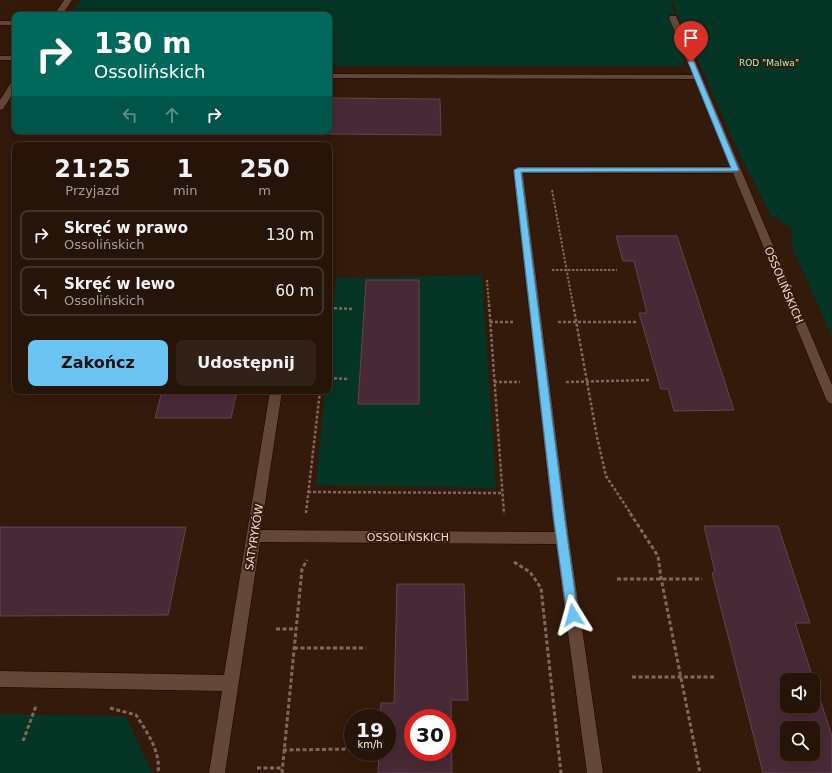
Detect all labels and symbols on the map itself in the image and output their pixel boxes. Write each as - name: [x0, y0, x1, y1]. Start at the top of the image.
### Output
- pin: [674, 21, 708, 62]
- park label: ROD "Malwa": [739, 58, 799, 68]
- street label: OSSOLIŃSKICH: [761, 245, 806, 326]
- street label: SATYRYKÓW: [243, 503, 266, 571]
- street label: OSSOLIŃSKICH: [367, 531, 449, 544]
- position arrow: [552, 594, 594, 636]
- speed limit sign: 30: [404, 709, 456, 761]

